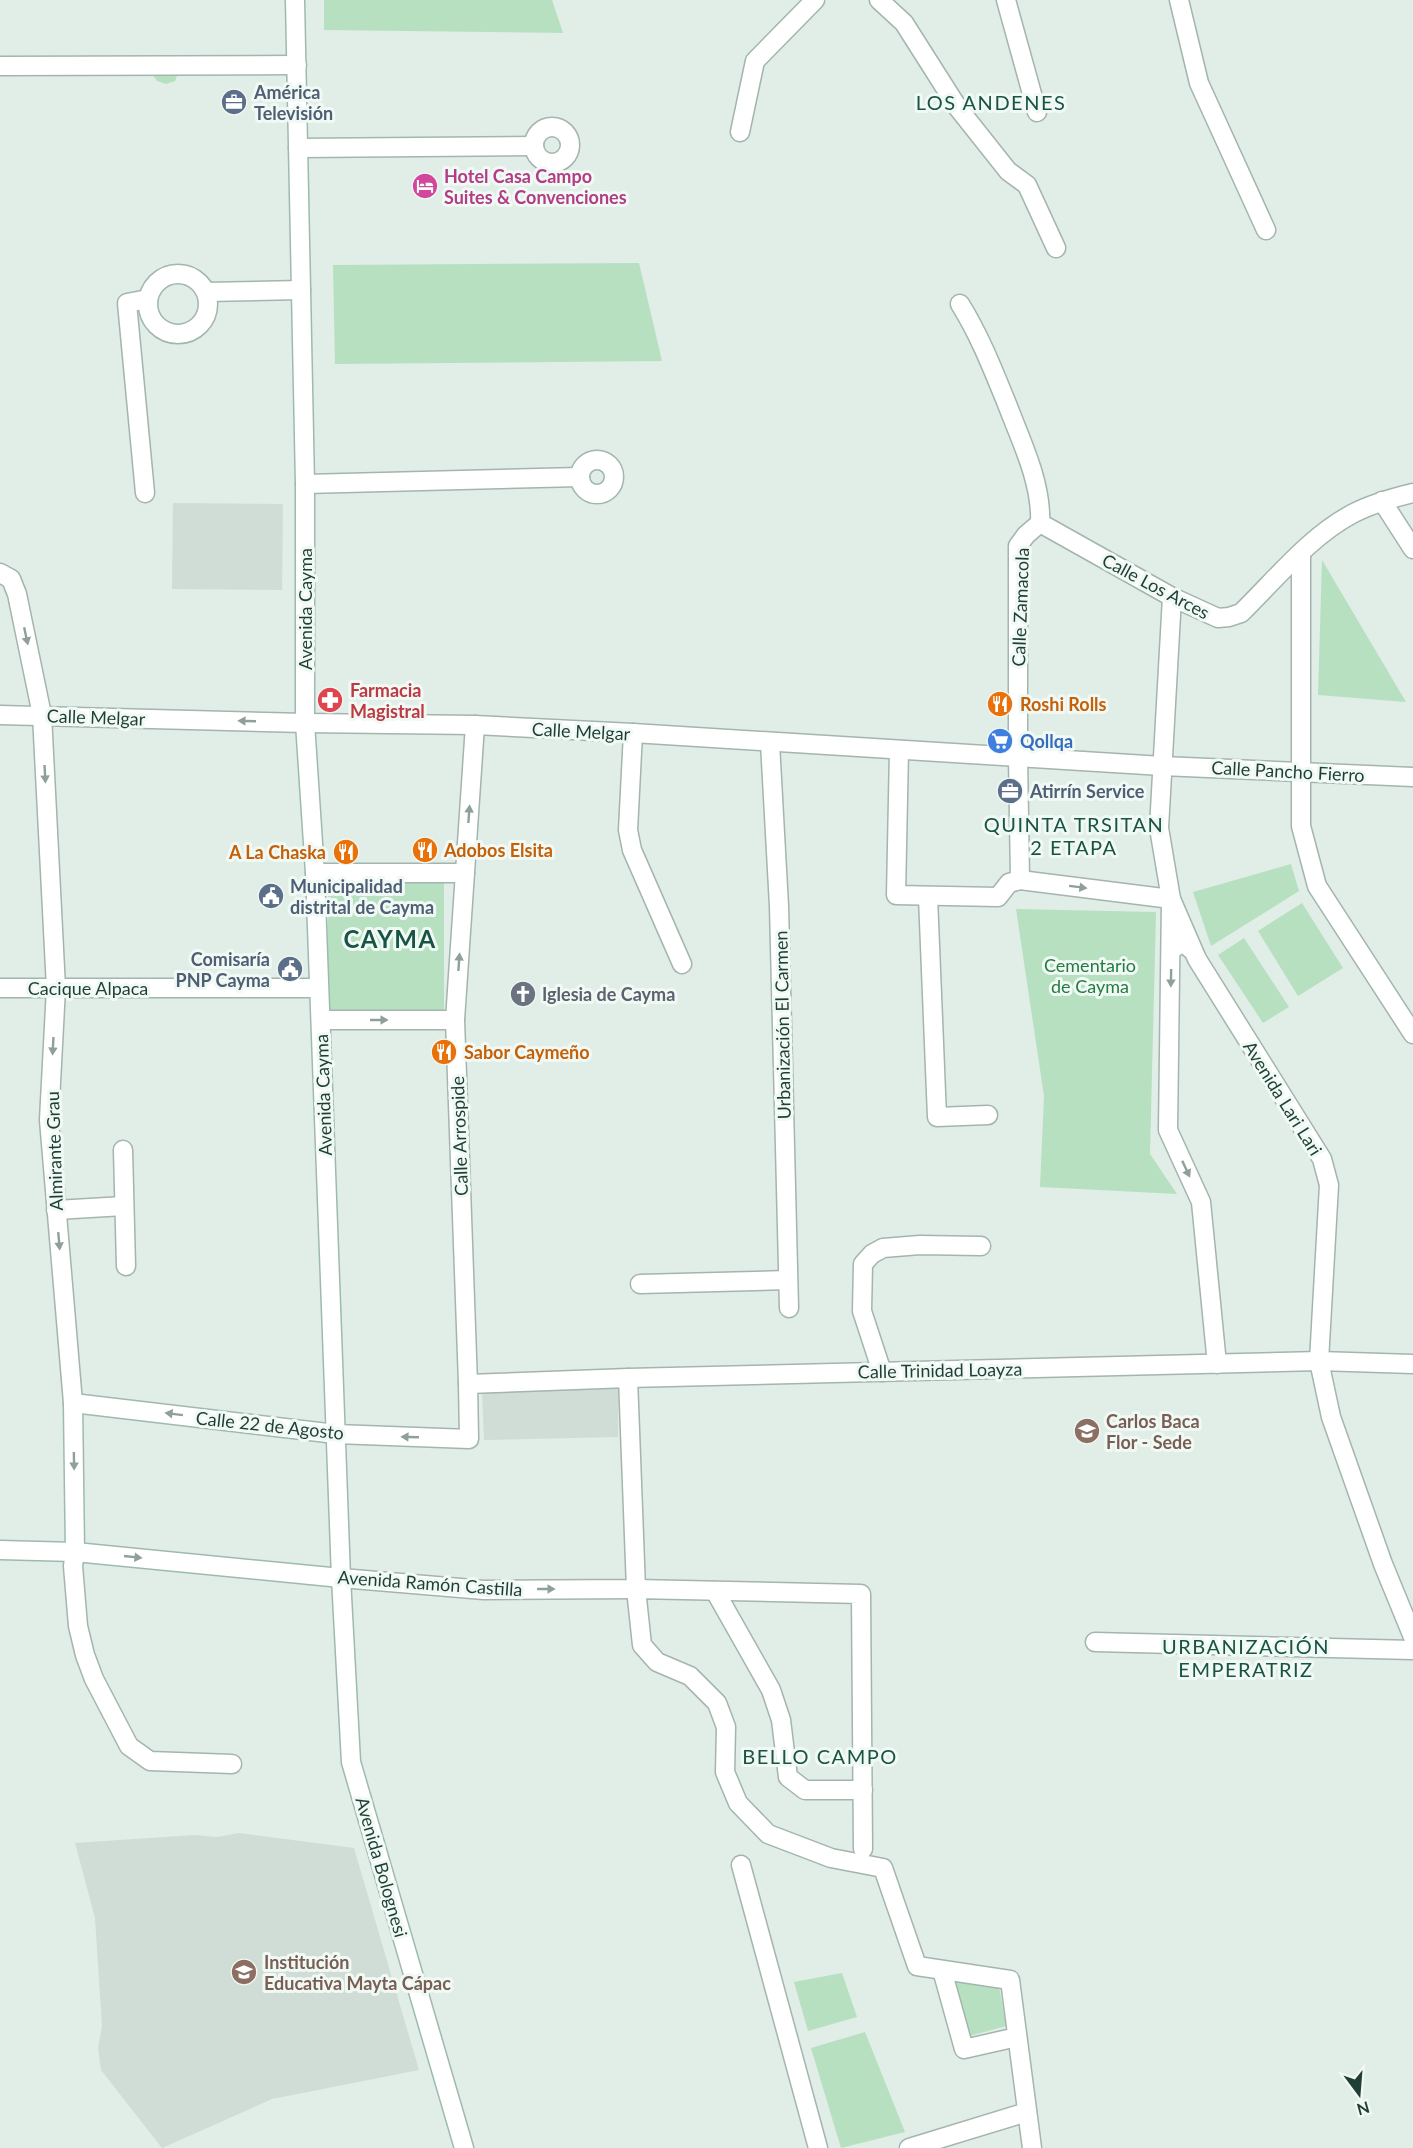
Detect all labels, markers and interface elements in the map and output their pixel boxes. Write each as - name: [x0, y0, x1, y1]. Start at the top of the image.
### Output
- place label: América Televisión: [253, 81, 333, 124]
- office icon: América Televisión: [219, 87, 249, 117]
- district label: LOS ANDENES: [916, 90, 1066, 114]
- place label: Hotel Casa Campo Suites & Convenciones: [444, 165, 627, 208]
- hotel icon: Hotel Casa Campo Suites & Convenciones: [410, 171, 440, 201]
- street label: Calle Zamacola: [1007, 547, 1033, 667]
- street label: Avenida Cayma: [294, 548, 316, 670]
- street label: Calle Los Arces: [1099, 549, 1214, 624]
- one-way arrow: [21, 627, 31, 645]
- place label: Farmacia Magistral: [350, 679, 425, 722]
- pharmacy icon: Farmacia Magistral: [315, 685, 345, 715]
- restaurant icon: Roshi Rolls: [985, 689, 1015, 719]
- place label: Roshi Rolls: [1020, 693, 1107, 715]
- street label: Calle Melgar: [46, 704, 146, 730]
- one-way arrow: [237, 716, 256, 726]
- street label: Calle Melgar: [531, 717, 631, 745]
- supermarket icon: Qollqa: [985, 726, 1015, 756]
- place label: Qollqa: [1020, 730, 1073, 752]
- street label: Calle Pancho Fierro: [1211, 756, 1365, 786]
- one-way arrow: [40, 764, 49, 783]
- office icon: Atirrín Service: [995, 776, 1025, 806]
- place label: Atirrín Service: [1029, 780, 1145, 802]
- one-way arrow: [464, 805, 474, 824]
- district label: QUINTA TRSITAN 2 ETAPA: [984, 812, 1164, 859]
- restaurant icon: Adobos Elsita: [410, 835, 440, 865]
- restaurant icon: A La Chaska: [331, 837, 361, 867]
- place label: Adobos Elsita: [443, 839, 553, 861]
- place label: A La Chaska: [228, 841, 326, 863]
- place label: Municipalidad distrital de Cayma: [290, 875, 434, 918]
- public building icon: Municipalidad distrital de Cayma: [256, 881, 286, 911]
- one-way arrow: [1069, 882, 1088, 892]
- district label: CAYMA: [343, 924, 437, 953]
- street label: Urbanización El Carmen: [769, 930, 795, 1120]
- place label: Comisaría PNP Cayma: [175, 948, 270, 991]
- one-way arrow: [454, 952, 464, 971]
- public building icon: Comisaría PNP Cayma: [275, 954, 305, 984]
- park label: Cementario de Cayma: [1044, 954, 1136, 997]
- one-way arrow: [1166, 969, 1176, 988]
- street label: Cacique Alpaca: [28, 977, 148, 999]
- church icon: Iglesia de Cayma: [508, 979, 538, 1009]
- place label: Iglesia de Cayma: [542, 983, 675, 1005]
- one-way arrow: [370, 1015, 389, 1025]
- street label: Avenida Cayma: [310, 1034, 336, 1156]
- one-way arrow: [48, 1037, 57, 1056]
- restaurant icon: Sabor Caymeño: [429, 1037, 459, 1067]
- street label: Avenida Lari Lari: [1239, 1037, 1327, 1159]
- place label: Sabor Caymeño: [464, 1041, 590, 1063]
- street label: Calle Arrospide: [446, 1076, 472, 1196]
- street label: Almirante Grau: [41, 1091, 67, 1211]
- one-way arrow: [1182, 1161, 1191, 1178]
- one-way arrow: [54, 1231, 63, 1250]
- street label: Calle Trinidad Loayza: [858, 1358, 1022, 1382]
- street label: Calle 22 de Agosto: [195, 1406, 345, 1444]
- one-way arrow: [164, 1410, 183, 1419]
- place label: Carlos Baca Flor - Sede: [1106, 1410, 1200, 1453]
- school or university icon: Carlos Baca Flor - Sede: [1072, 1416, 1102, 1446]
- one-way arrow: [401, 1432, 420, 1441]
- one-way arrow: [69, 1452, 79, 1471]
- one-way arrow: [124, 1552, 143, 1562]
- street label: Avenida Ramón Castilla: [337, 1566, 523, 1600]
- one-way arrow: [537, 1585, 556, 1594]
- district label: URBANIZACIÓN EMPERATRIZ: [1162, 1634, 1330, 1681]
- district label: BELLO CAMPO: [742, 1744, 898, 1768]
- street label: Avenida Bolognesi: [351, 1794, 413, 1940]
- place label: Institución Educativa Mayta Cápac: [264, 1951, 451, 1994]
- school or university icon: Institución Educativa Mayta Cápac: [229, 1957, 259, 1987]
- north arrow: [1329, 2064, 1389, 2124]
- text: N: [1355, 2098, 1372, 2120]

